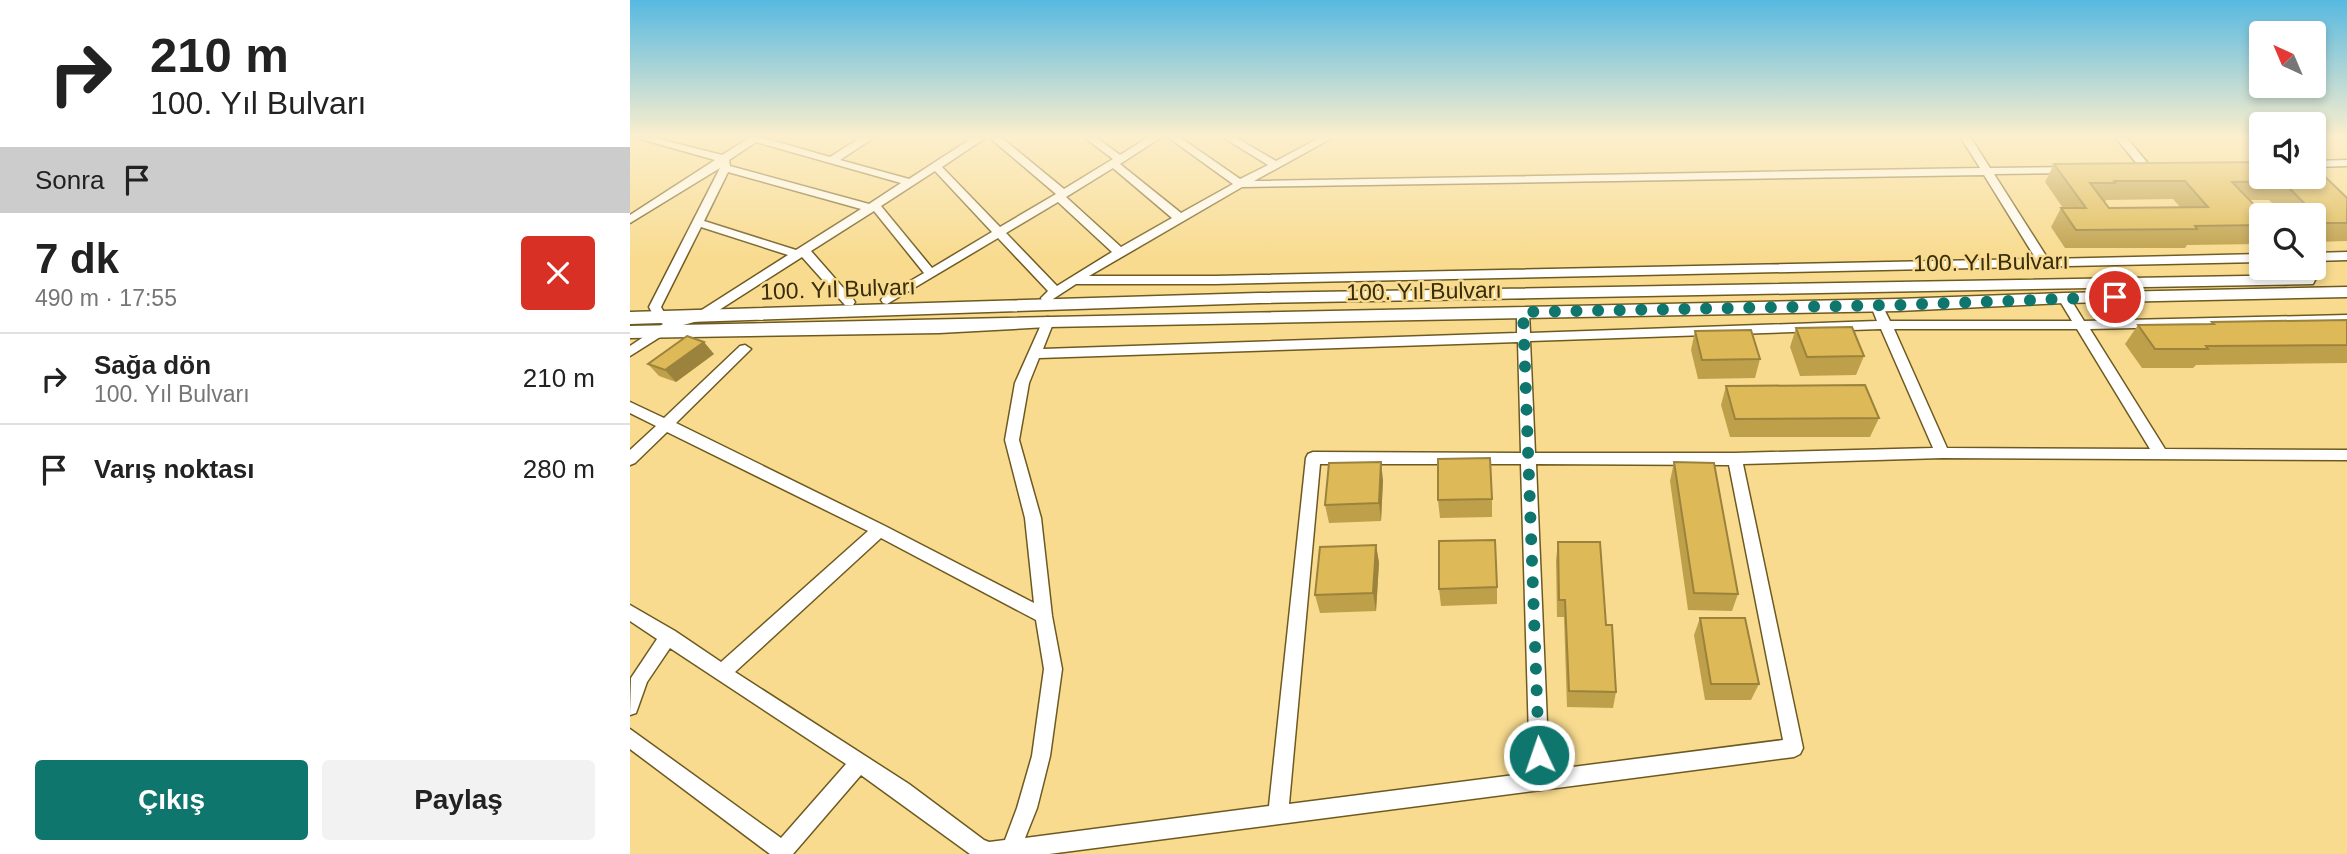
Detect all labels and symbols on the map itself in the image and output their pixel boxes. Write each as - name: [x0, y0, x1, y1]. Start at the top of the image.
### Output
- north arrow: [2249, 21, 2326, 98]
- street label: 100. Yıl Bulvarı: [1913, 248, 2069, 276]
- pin: [2085, 267, 2145, 327]
- street label: 100. Yıl Bulvarı: [760, 273, 916, 305]
- street label: 100. Yıl Bulvarı: [1346, 277, 1502, 305]
- position arrow: [1502, 718, 1576, 792]

